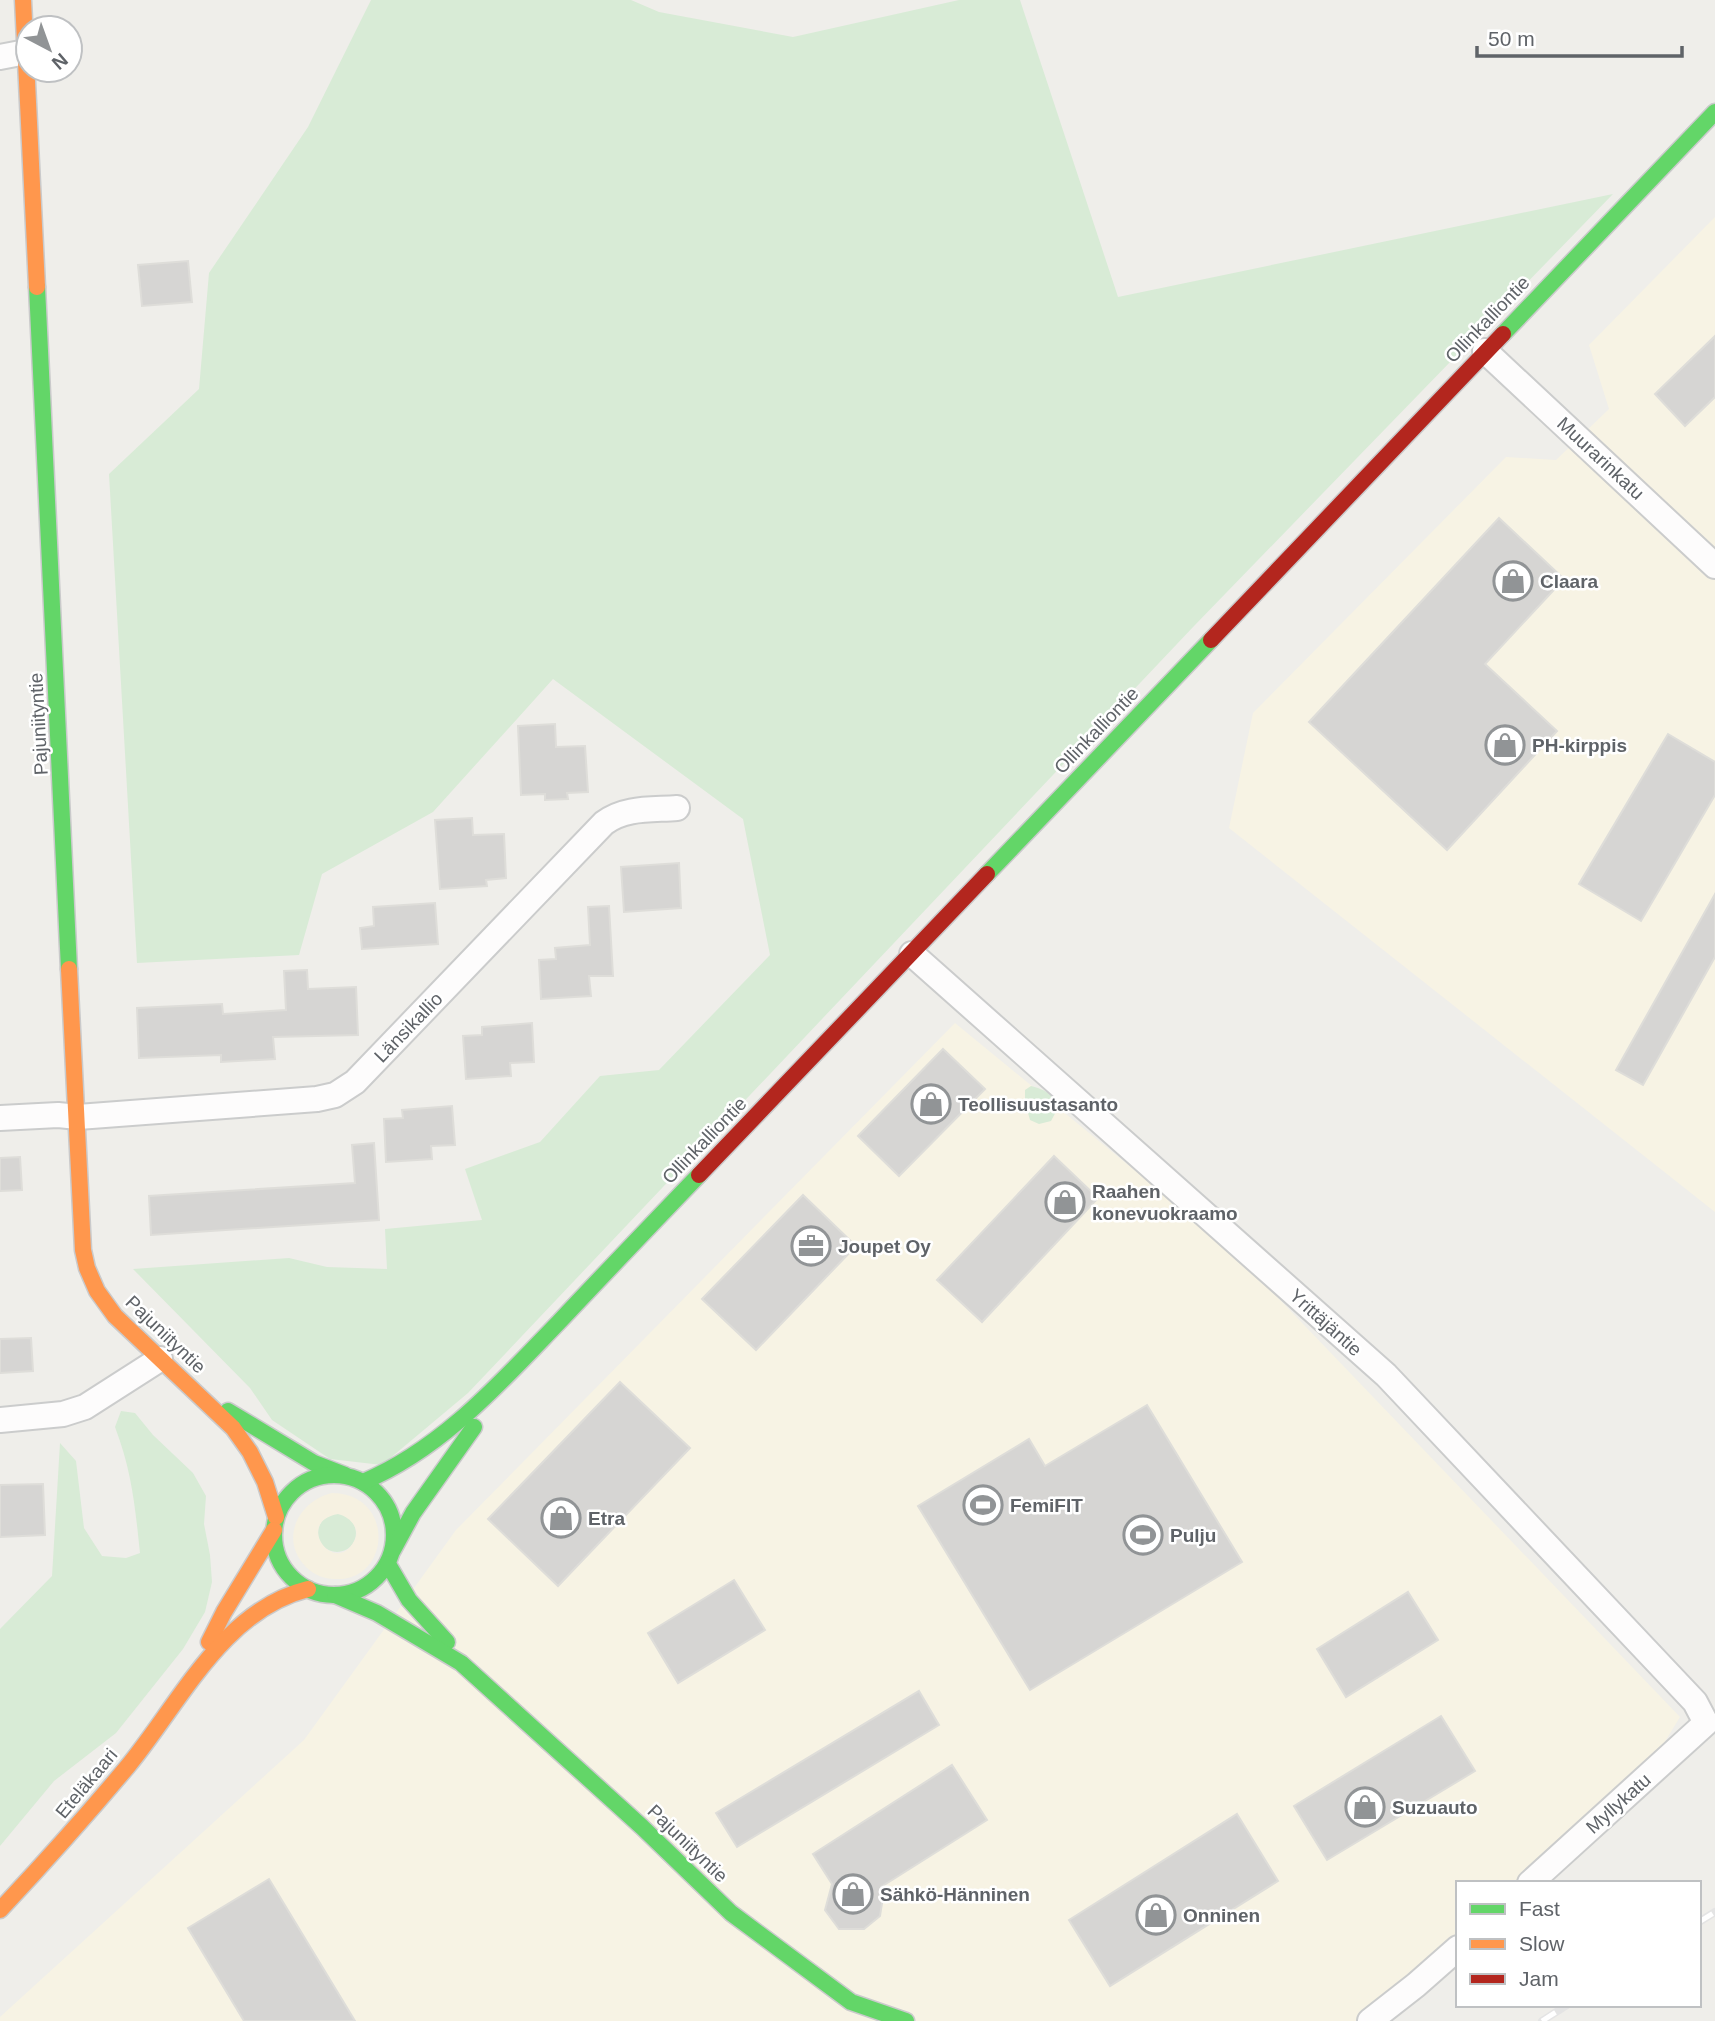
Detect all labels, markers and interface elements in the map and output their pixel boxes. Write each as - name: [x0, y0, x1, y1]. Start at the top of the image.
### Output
- north arrow: [14, 14, 84, 84]
- scale bar: [1477, 14, 1682, 58]
- text: 50 m: [1488, 27, 1535, 50]
- text: N: [48, 49, 72, 74]
- street label: Ollinkalliontie: [1441, 272, 1534, 367]
- street label: Muurarinkatu: [1553, 413, 1648, 504]
- shop icon: Claara: [1492, 560, 1534, 602]
- place label: Claara: [1540, 571, 1599, 592]
- street label: Pajuniityntie: [25, 672, 52, 776]
- street label: Ollinkalliontie: [1050, 683, 1143, 778]
- shop icon: PH-kirppis: [1484, 724, 1526, 766]
- place label: PH-kirppis: [1532, 735, 1627, 756]
- street label: Länsikallio: [370, 988, 447, 1067]
- shop icon: Teollisuustasanto: [910, 1083, 952, 1125]
- street label: Ollinkalliontie: [658, 1093, 751, 1188]
- place label: Teollisuustasanto: [958, 1094, 1118, 1115]
- shop icon: Raahen konevuokraamo: [1044, 1181, 1086, 1223]
- place label: Raahen konevuokraamo: [1092, 1181, 1238, 1224]
- office icon: Joupet Oy: [790, 1225, 832, 1267]
- place label: Joupet Oy: [838, 1236, 931, 1257]
- street label: Yrittäjäntie: [1285, 1285, 1366, 1360]
- street label: Pajuniityntie: [122, 1291, 210, 1377]
- sports icon: FemiFIT: [962, 1484, 1004, 1526]
- place label: FemiFIT: [1010, 1495, 1083, 1516]
- shop icon: Etra: [540, 1497, 582, 1539]
- place label: Etra: [588, 1508, 625, 1529]
- sports icon: Pulju: [1122, 1514, 1164, 1556]
- place label: Pulju: [1170, 1525, 1216, 1546]
- street label: Eteläkaari: [51, 1744, 122, 1822]
- street label: Myllykatu: [1582, 1769, 1655, 1838]
- shop icon: Suzuauto: [1344, 1786, 1386, 1828]
- place label: Suzuauto: [1392, 1797, 1478, 1818]
- street label: Pajuniityntie: [644, 1800, 732, 1886]
- shop icon: Sähkö-Hänninen: [832, 1873, 874, 1915]
- legend: [1456, 1881, 1701, 2007]
- place label: Sähkö-Hänninen: [880, 1884, 1030, 1905]
- shop icon: Onninen: [1135, 1894, 1177, 1936]
- text: Fast: [1519, 1897, 1560, 1920]
- place label: Onninen: [1183, 1905, 1260, 1926]
- text: Slow: [1519, 1932, 1565, 1955]
- text: Jam: [1519, 1967, 1559, 1990]

